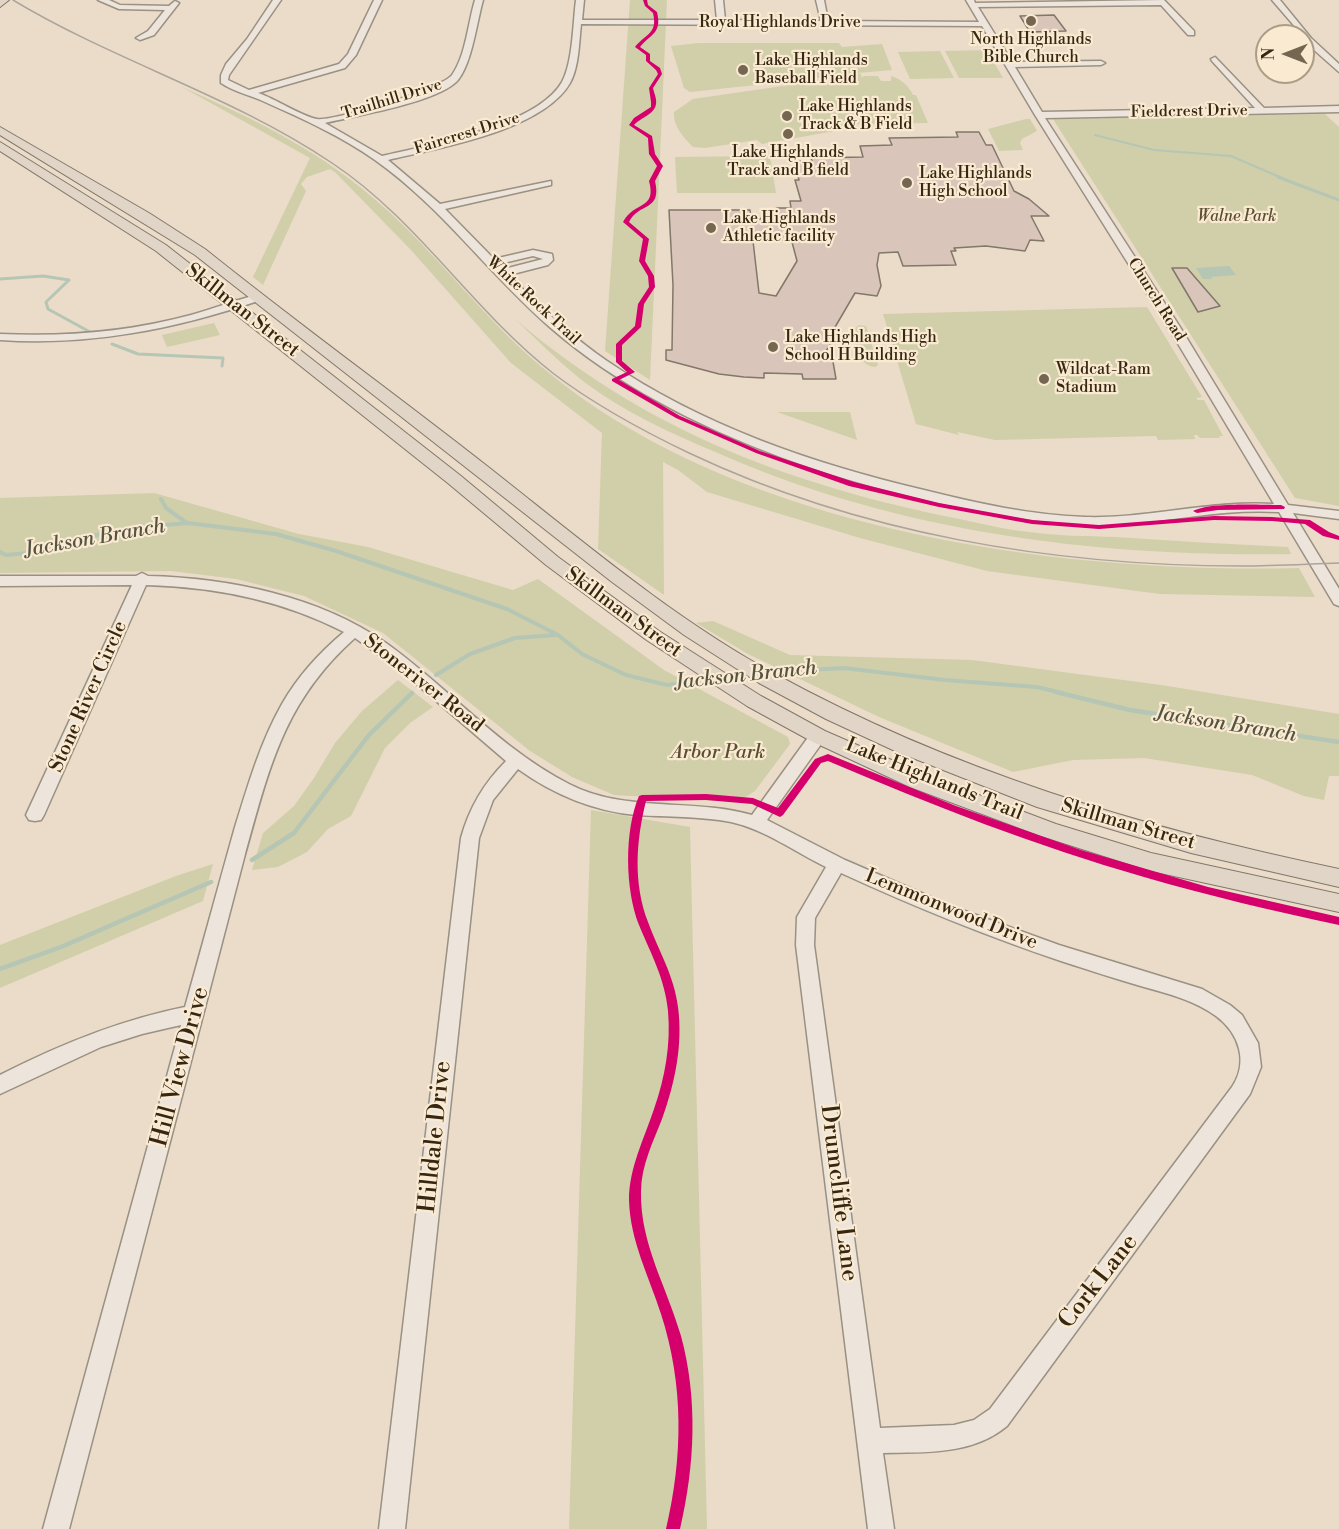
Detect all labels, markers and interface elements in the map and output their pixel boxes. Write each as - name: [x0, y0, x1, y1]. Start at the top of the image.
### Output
- street label: Royal Highlands Drive: [699, 13, 861, 33]
- marker: North Highlands Bible Church: [1024, 14, 1038, 28]
- north arrow: [1255, 24, 1315, 84]
- place label: North Highlands Bible Church: [970, 30, 1092, 68]
- text: N: [1259, 48, 1279, 60]
- place label: Lake Highlands Baseball Field: [755, 51, 868, 89]
- marker: Lake Highlands Baseball Field: [736, 63, 750, 77]
- street label: Trailhill Drive: [340, 76, 444, 124]
- place label: Lake Highlands Track & B Field: [799, 97, 912, 135]
- street label: Fieldcrest Drive: [1130, 101, 1248, 123]
- street label: Faircrest Drive: [412, 109, 522, 159]
- marker: Lake Highlands Track & B Field: [780, 109, 794, 123]
- marker: Lake Highlands Track and B field: [781, 127, 795, 141]
- place label: Lake Highlands Track and B field: [727, 143, 849, 181]
- place label: Lake Highlands High School: [919, 164, 1032, 202]
- marker: Lake Highlands High School: [900, 176, 914, 190]
- park label: Walne Park: [1198, 207, 1276, 227]
- place label: Lake Highlands Athletic facility: [723, 209, 836, 247]
- marker: Lake Highlands Athletic facility: [704, 221, 718, 235]
- street label: White Rock Trail: [482, 253, 584, 349]
- street label: Church Road: [1123, 255, 1189, 345]
- street label: Skillman Street: [180, 259, 304, 363]
- place label: Lake Highlands High School H Building: [785, 328, 937, 366]
- marker: Lake Highlands High School H Building: [766, 340, 780, 354]
- place label: Wildcat-Ram Stadium: [1056, 360, 1151, 398]
- marker: Wildcat-Ram Stadium: [1037, 372, 1051, 386]
- water label: Jackson Branch: [23, 514, 167, 564]
- street label: Skillman Street: [560, 563, 686, 663]
- street label: Stone River Circle: [45, 618, 133, 776]
- street label: Stoneriver Road: [358, 630, 488, 738]
- water label: Jackson Branch: [674, 656, 818, 696]
- water label: Jackson Branch: [1154, 701, 1298, 749]
- street label: Lake Highlands Trail: [842, 733, 1026, 827]
- park label: Arbor Park: [671, 741, 765, 765]
- street label: Skillman Street: [1058, 794, 1198, 856]
- street label: Lemmonwood Drive: [861, 864, 1041, 956]
- street label: Hill View Drive: [146, 984, 216, 1150]
- street label: Hilldale Drive: [414, 1060, 458, 1214]
- street label: Drumcliffe Lane: [813, 1103, 863, 1283]
- street label: Cork Lane: [1053, 1229, 1145, 1335]

